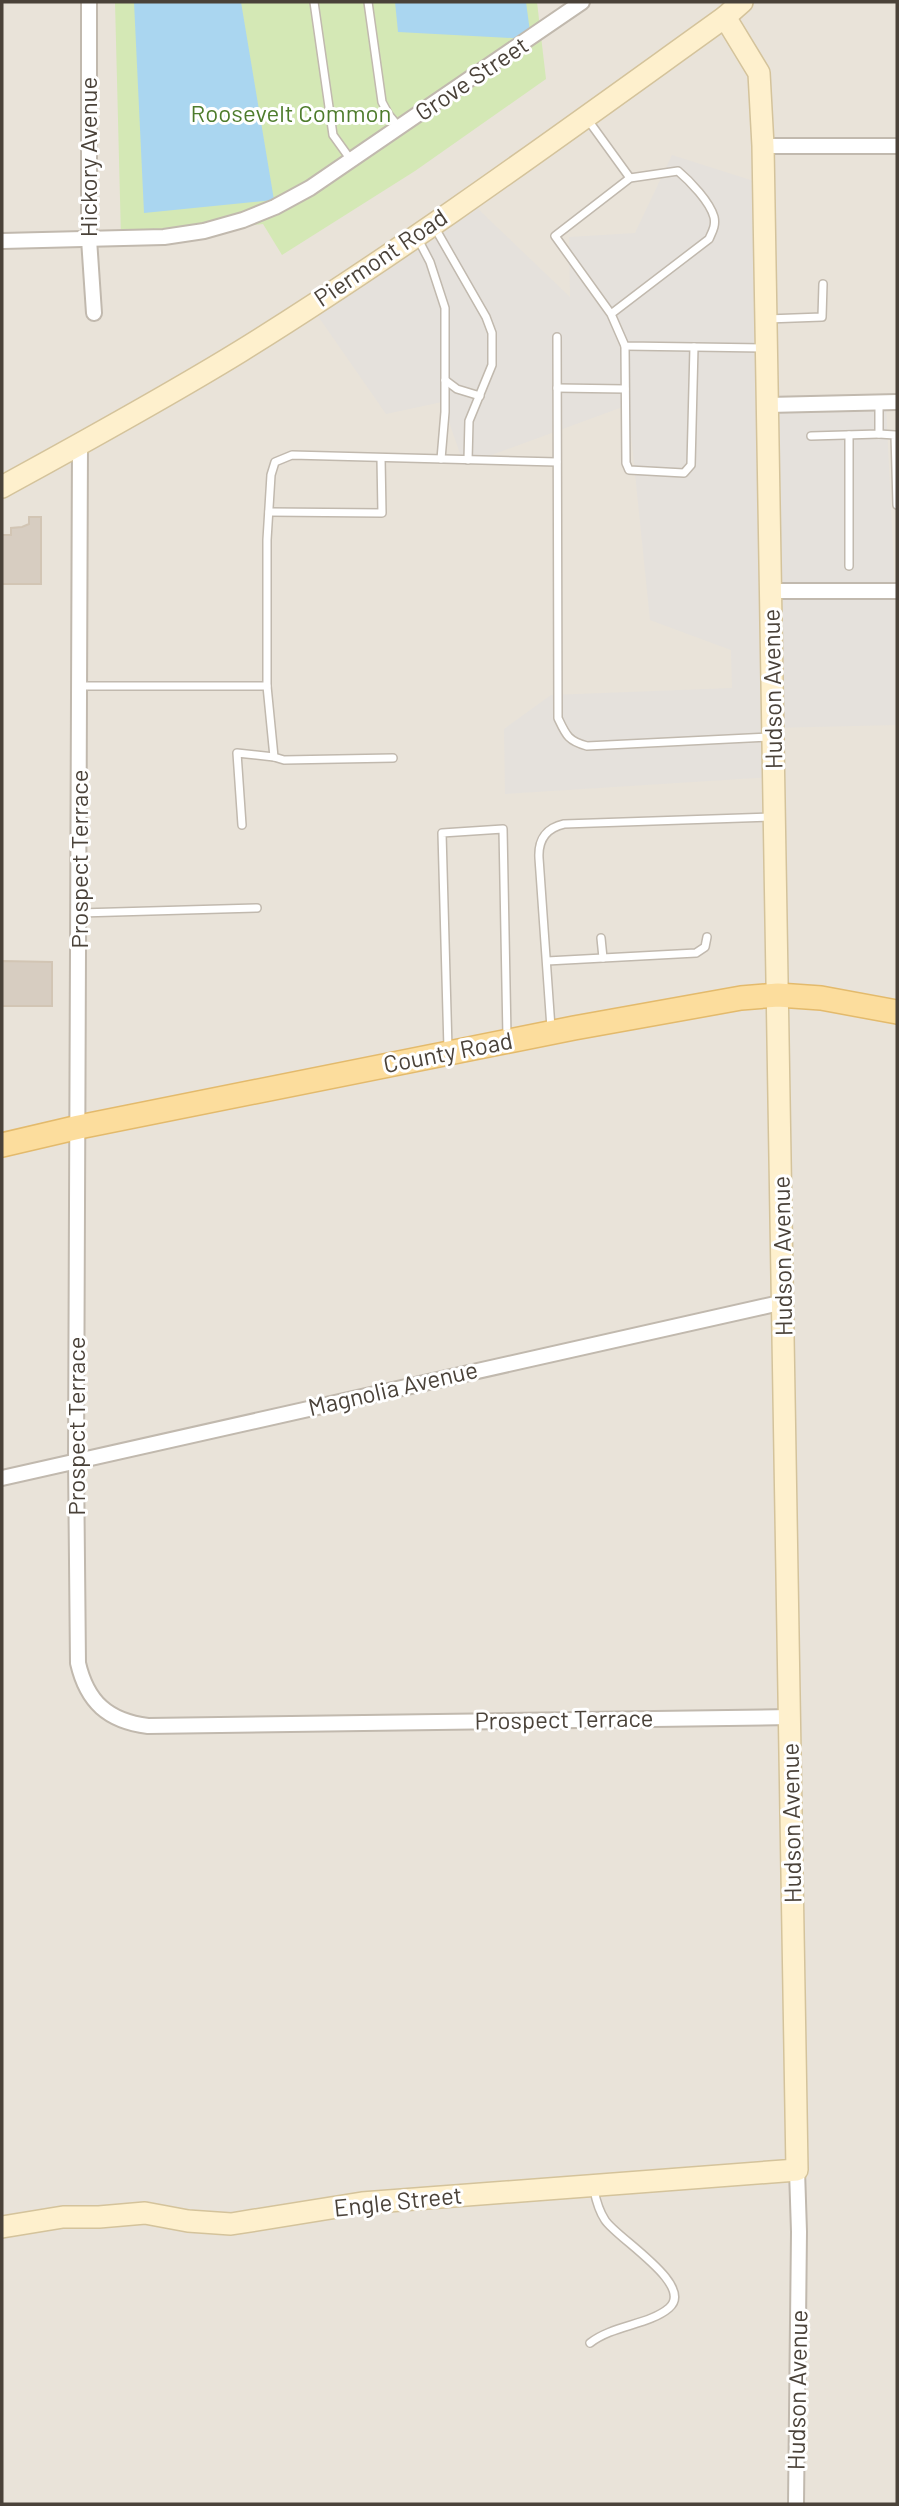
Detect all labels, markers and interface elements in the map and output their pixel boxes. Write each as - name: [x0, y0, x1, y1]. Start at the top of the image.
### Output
- street label: Grove Street: [409, 29, 533, 126]
- street label: Hickory Avenue: [73, 77, 102, 237]
- park label: Roosevelt Common: [191, 98, 391, 127]
- street label: Piermont Road: [308, 202, 452, 312]
- street label: Hudson Avenue: [756, 609, 787, 769]
- street label: Prospect Terrace: [64, 770, 93, 949]
- street label: County Road: [381, 1025, 515, 1078]
- street label: Hudson Avenue: [766, 1176, 797, 1336]
- street label: Prospect Terrace: [61, 1337, 90, 1516]
- street label: Magnolia Avenue: [305, 1354, 480, 1421]
- street label: Prospect Terrace: [474, 1702, 654, 1735]
- street label: Hudson Avenue: [775, 1743, 806, 1903]
- street label: Engle Street: [332, 2179, 463, 2222]
- street label: Hudson Avenue: [781, 2310, 812, 2470]

